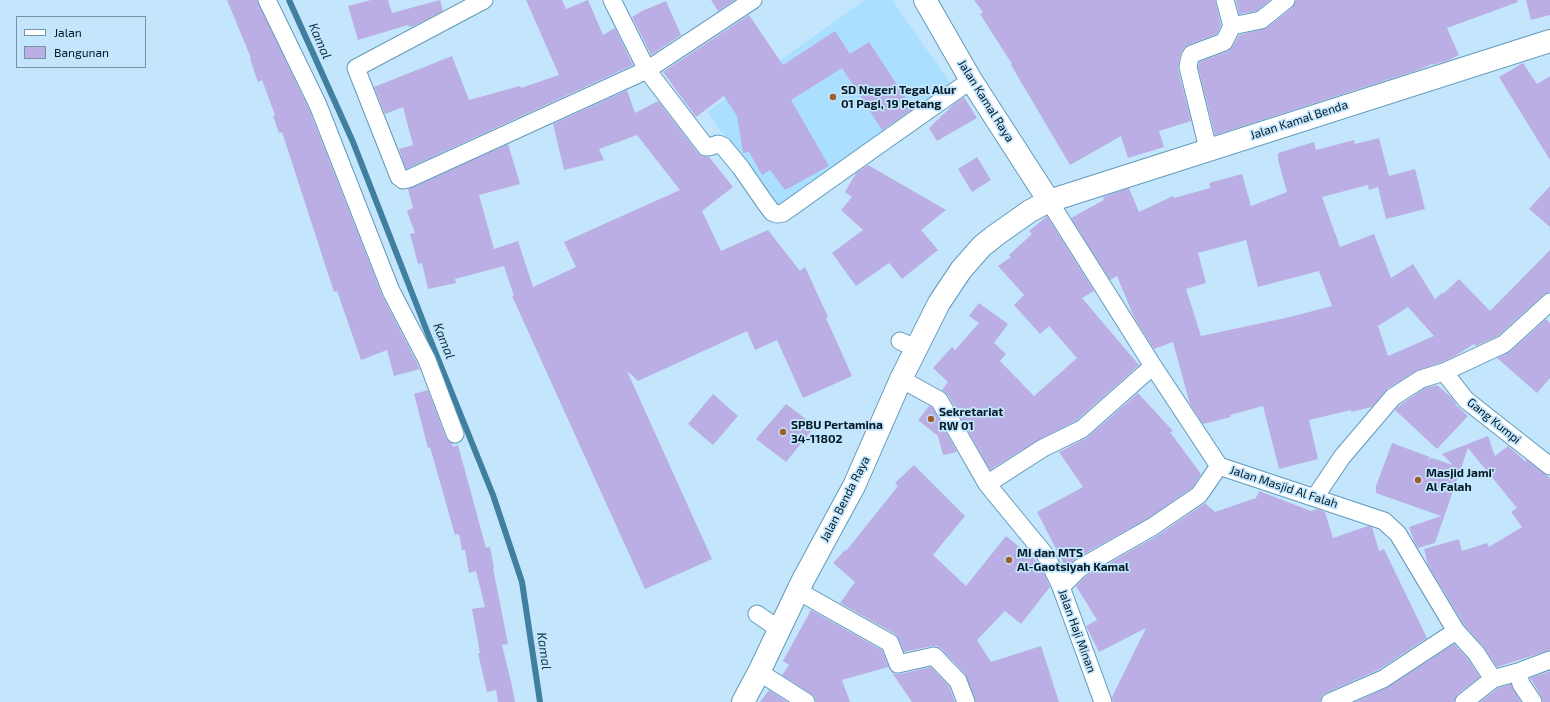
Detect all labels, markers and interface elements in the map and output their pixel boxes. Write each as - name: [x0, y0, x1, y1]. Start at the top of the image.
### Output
- legend: [16, 16, 146, 68]
- water label: Kamal: [305, 21, 335, 61]
- text: Jalan: [54, 25, 82, 39]
- text: Bangunan: [54, 45, 109, 59]
- street label: Jalan Kamal Raya: [955, 57, 1017, 145]
- place label: SD Negeri Tegal Alur 01 Pagi, 19 Petang: [841, 83, 956, 111]
- marker: SD Negeri Tegal Alur 01 Pagi, 19 Petang: [828, 92, 838, 102]
- street label: Jalan Kamal Benda: [1248, 97, 1350, 143]
- water label: Kamal: [430, 321, 458, 361]
- street label: Gang Kumpi: [1464, 395, 1524, 447]
- place label: Sekretariat RW 01: [939, 405, 1003, 433]
- marker: Sekretariat RW 01: [926, 414, 936, 424]
- place label: SPBU Pertamina 34-11802: [791, 418, 883, 446]
- marker: SPBU Pertamina 34-11802: [778, 427, 788, 437]
- street label: Jalan Benda Raya: [817, 454, 873, 544]
- street label: Jalan Masjid Al Falah: [1228, 463, 1340, 511]
- place label: Masjid Jami' Al Falah: [1426, 466, 1494, 494]
- marker: Masjid Jami' Al Falah: [1413, 475, 1423, 485]
- place label: MI dan MTS Al-Gaotsiyah Kamal: [1017, 546, 1129, 574]
- marker: MI dan MTS Al-Gaotsiyah Kamal: [1004, 555, 1014, 565]
- street label: Jalan Haji Minan: [1055, 587, 1099, 675]
- water label: Kamal: [534, 631, 554, 671]

